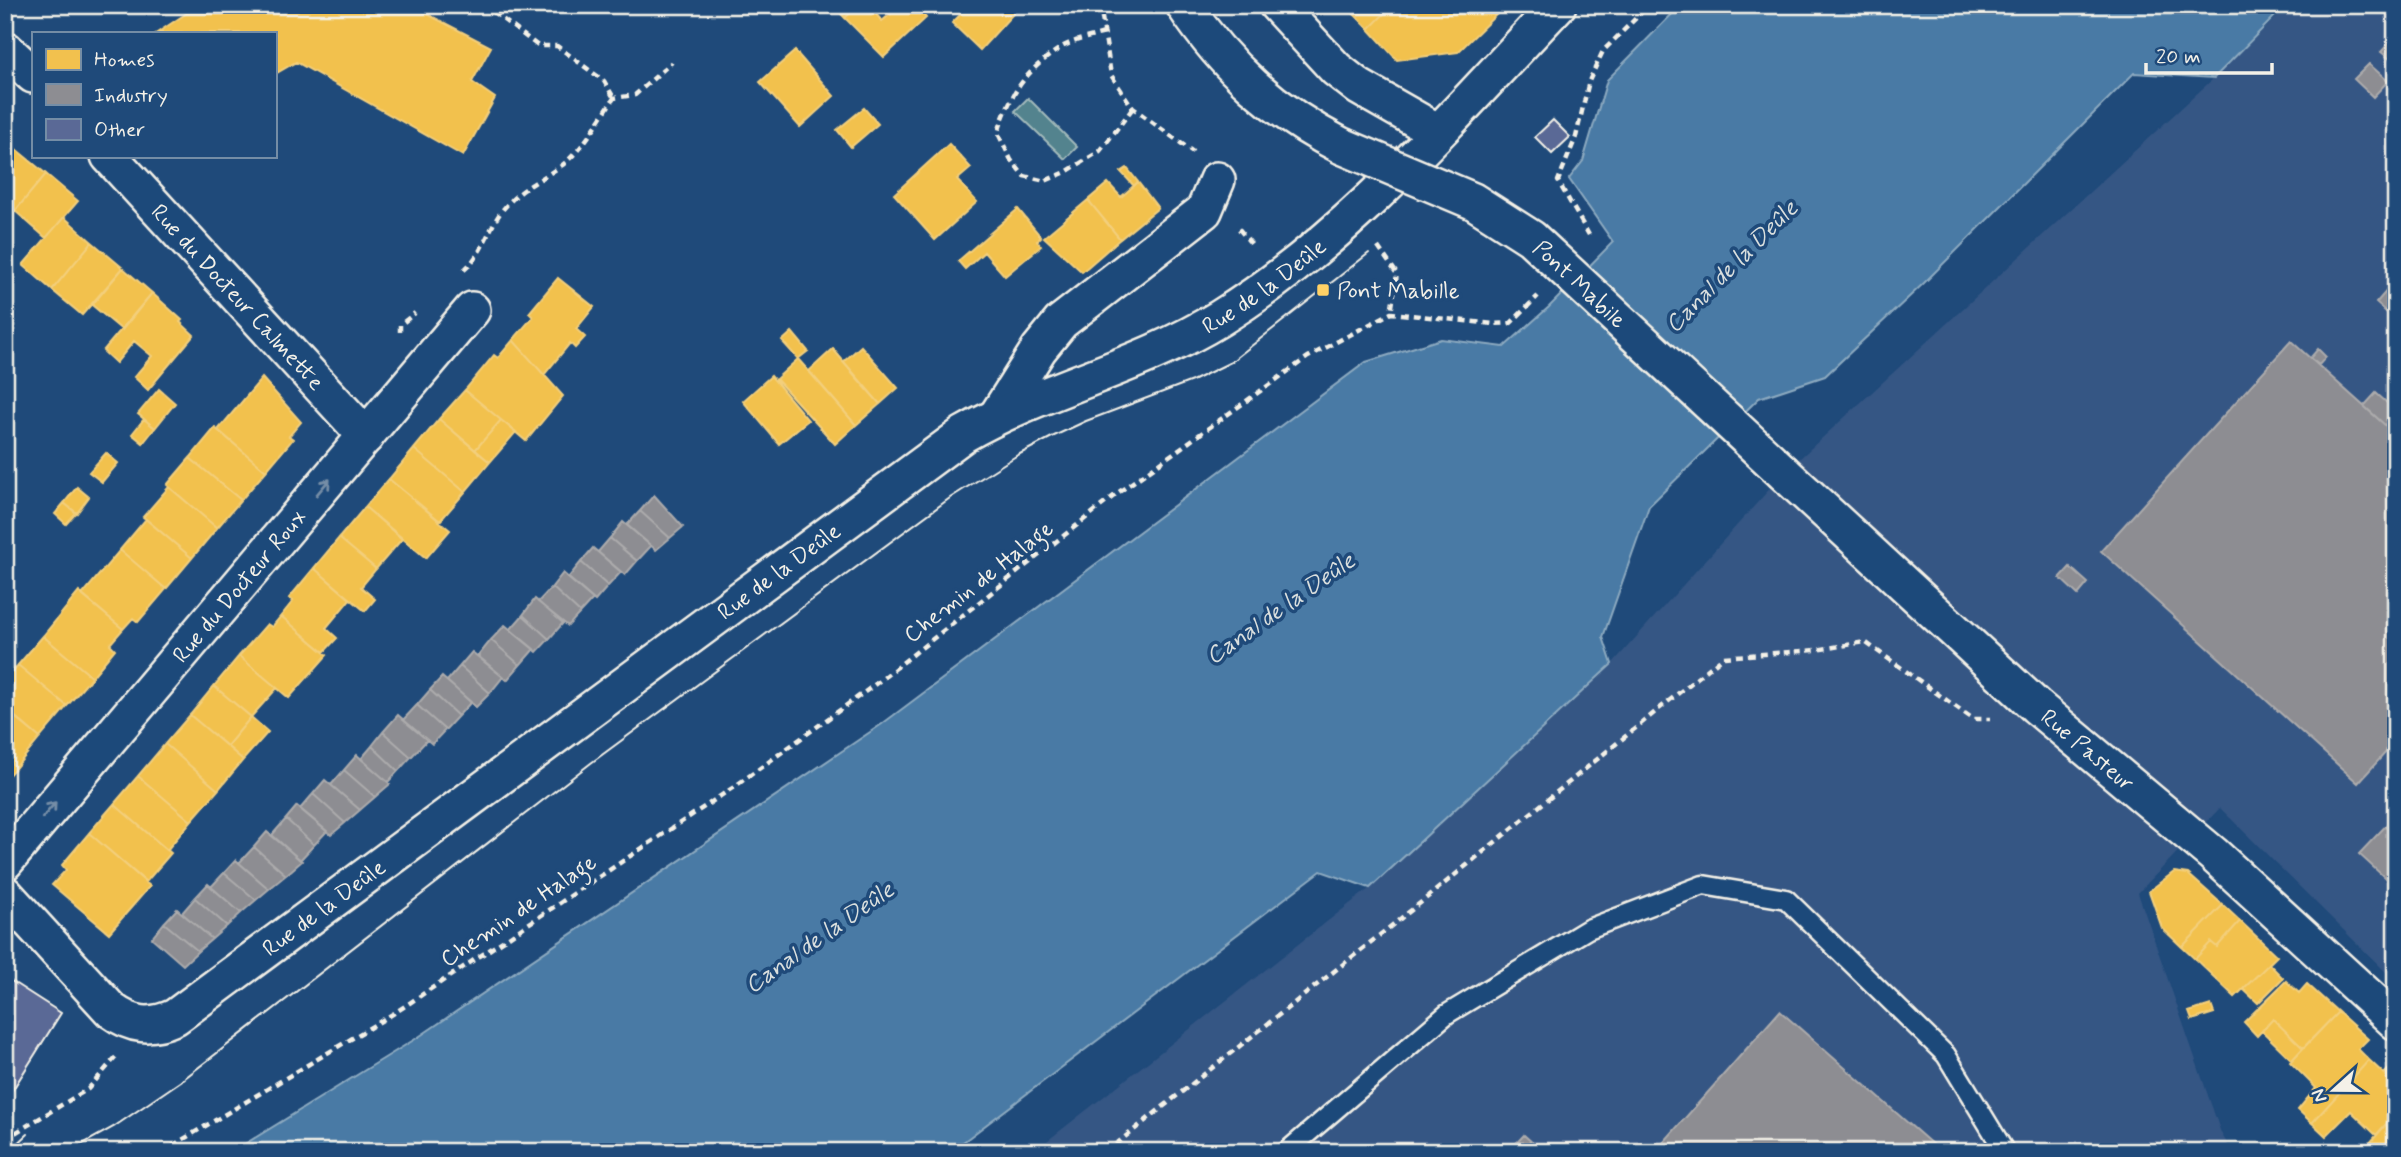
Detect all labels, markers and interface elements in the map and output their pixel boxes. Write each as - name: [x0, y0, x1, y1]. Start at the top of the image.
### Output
- legend: [32, 32, 276, 158]
- scale bar: [2146, 32, 2272, 76]
- text: 20 m: [2156, 43, 2201, 71]
- text: Homes: [94, 46, 154, 74]
- text: Industry: [94, 82, 168, 110]
- text: Other: [94, 116, 145, 144]
- water label: Canal de la Deûle: [1659, 193, 1806, 340]
- street label: Rue du Docteur Calmette: [143, 198, 330, 398]
- street label: Rue de la Deûle: [1197, 233, 1333, 342]
- street label: Pont Mabile: [1526, 234, 1632, 336]
- place label: Pont Mabille: [1337, 277, 1460, 307]
- marker: Pont Mabille: [1315, 282, 1331, 298]
- one-way arrow: [315, 478, 331, 496]
- street label: Rue du Docteur Roux: [167, 503, 314, 670]
- street label: Chemin de Halage: [898, 515, 1062, 652]
- street label: Rue de la Deûle: [712, 517, 848, 628]
- water label: Canal de la Deûle: [1200, 546, 1363, 672]
- street label: Rue Pasteur: [2034, 703, 2140, 799]
- one-way arrow: [41, 801, 57, 819]
- street label: Chemin de Halage: [435, 848, 604, 977]
- street label: Rue de la Deûle: [257, 853, 392, 964]
- water label: Canal de la Deûle: [739, 875, 902, 1001]
- north arrow: [2300, 1056, 2370, 1126]
- text: N: [2306, 1085, 2333, 1106]

